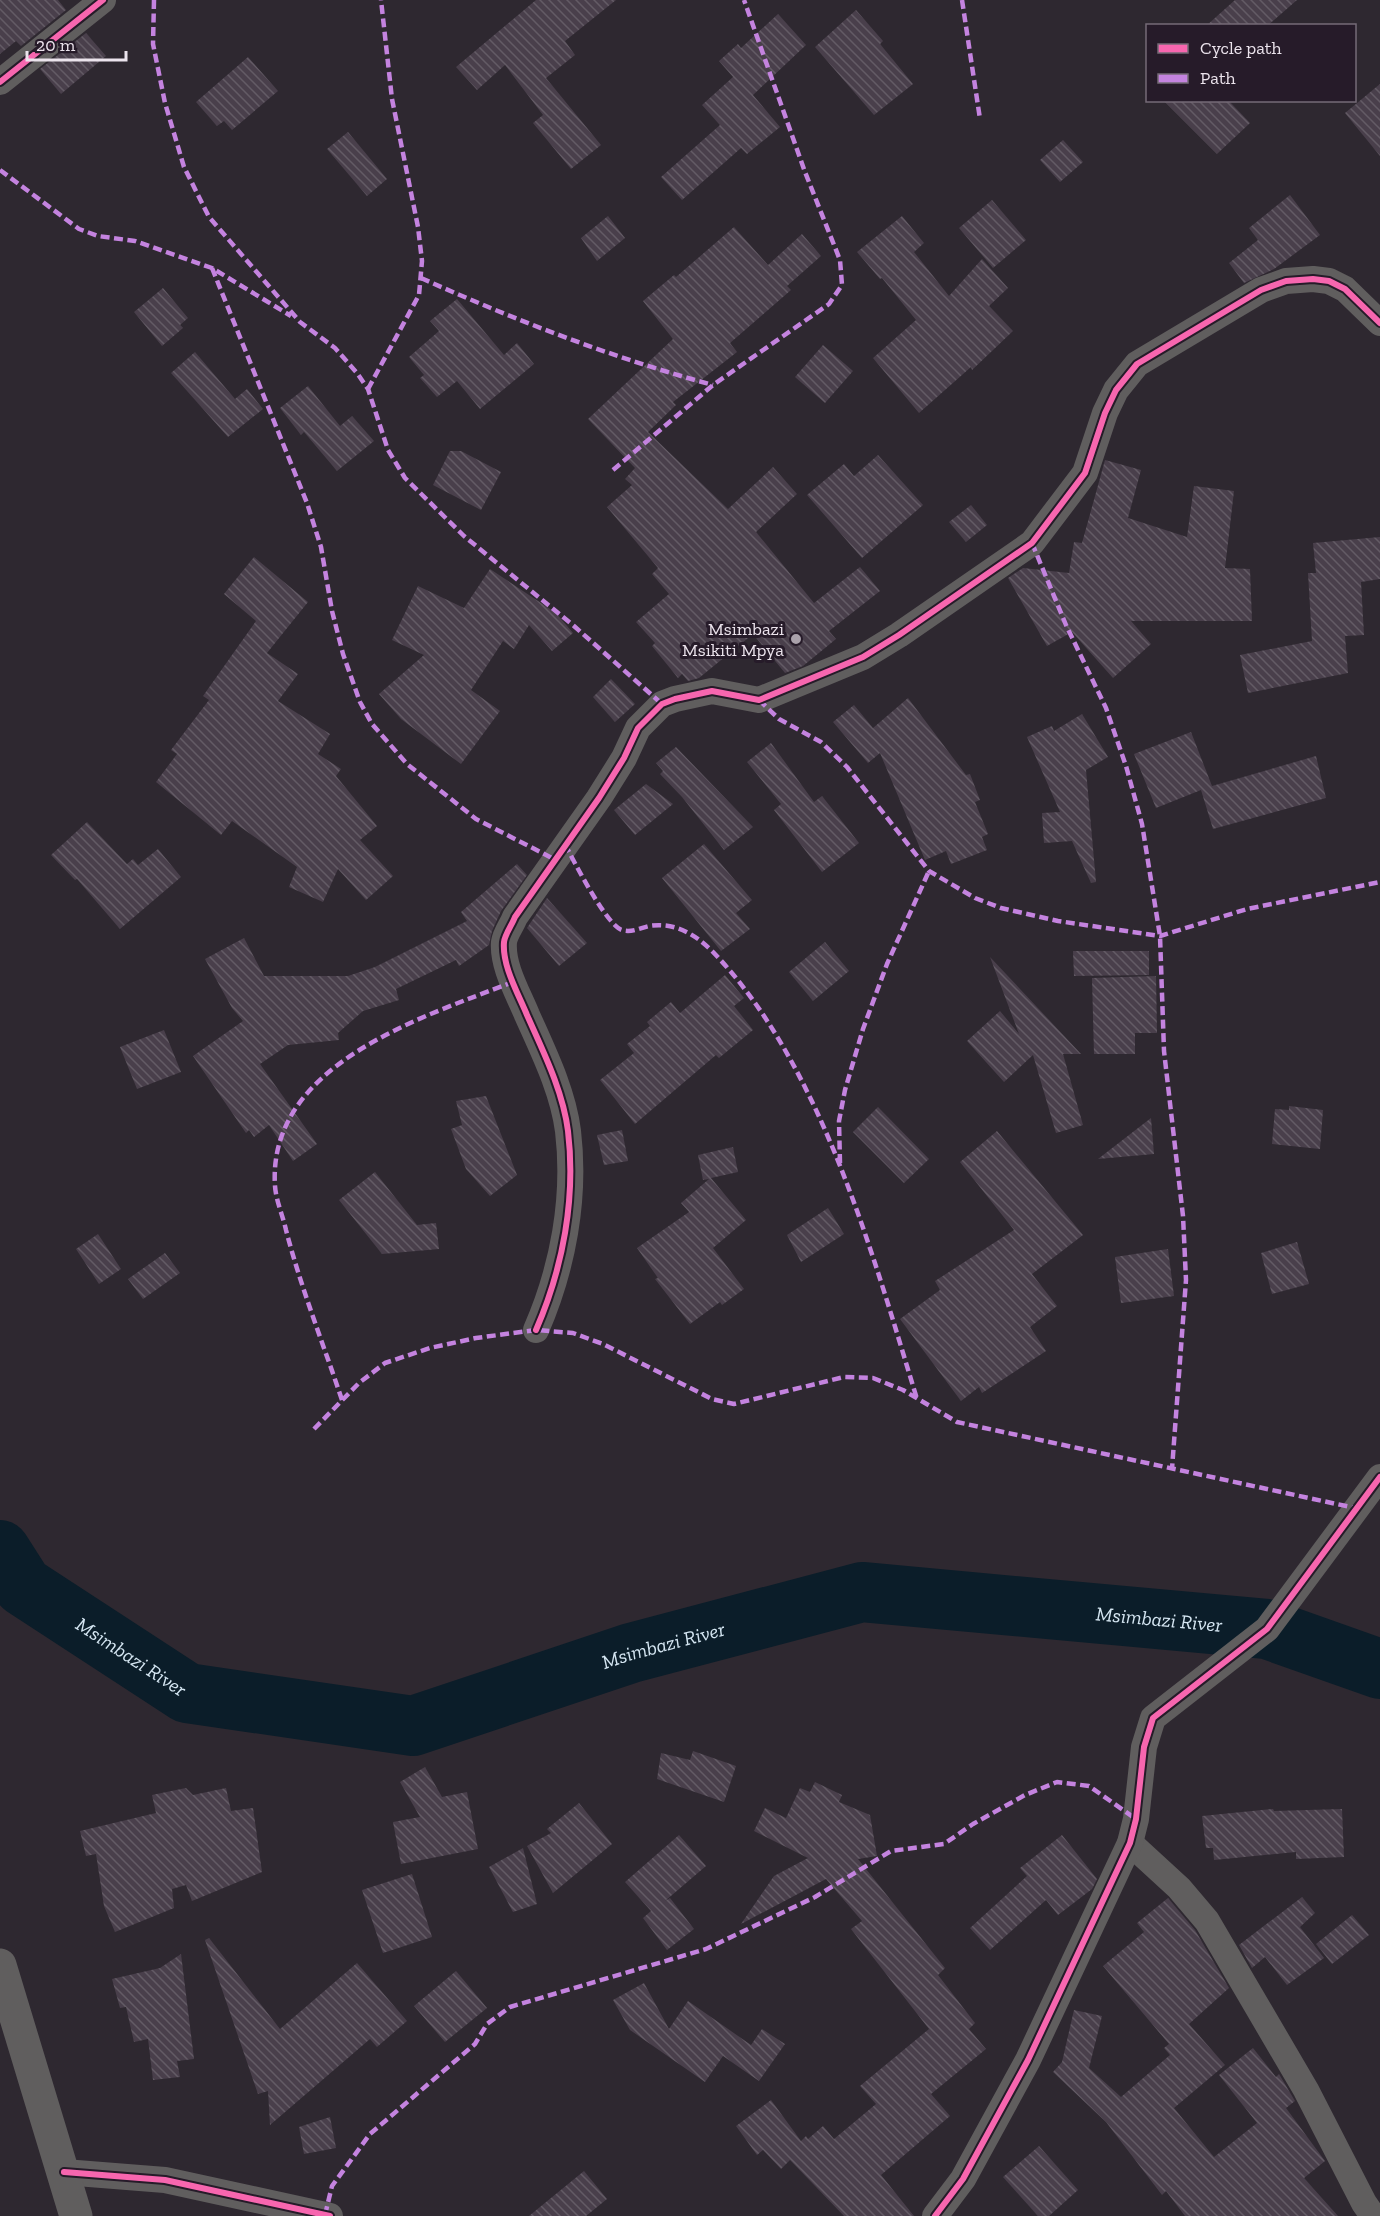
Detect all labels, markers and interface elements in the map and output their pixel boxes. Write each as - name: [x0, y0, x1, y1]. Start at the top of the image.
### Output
- scale bar: [27, 24, 126, 62]
- legend: [1146, 24, 1356, 102]
- text: 20 m: [36, 34, 76, 56]
- text: Cycle path: [1200, 37, 1282, 59]
- text: Path: [1200, 67, 1236, 89]
- place label: Msimbazi Msikiti Mpya: [682, 618, 784, 661]
- marker: Msimbazi Msikiti Mpya: [789, 632, 803, 646]
- water label: Msimbazi River: [1095, 1601, 1223, 1637]
- water label: Msimbazi River: [72, 1612, 191, 1701]
- water label: Msimbazi River: [598, 1617, 728, 1674]

